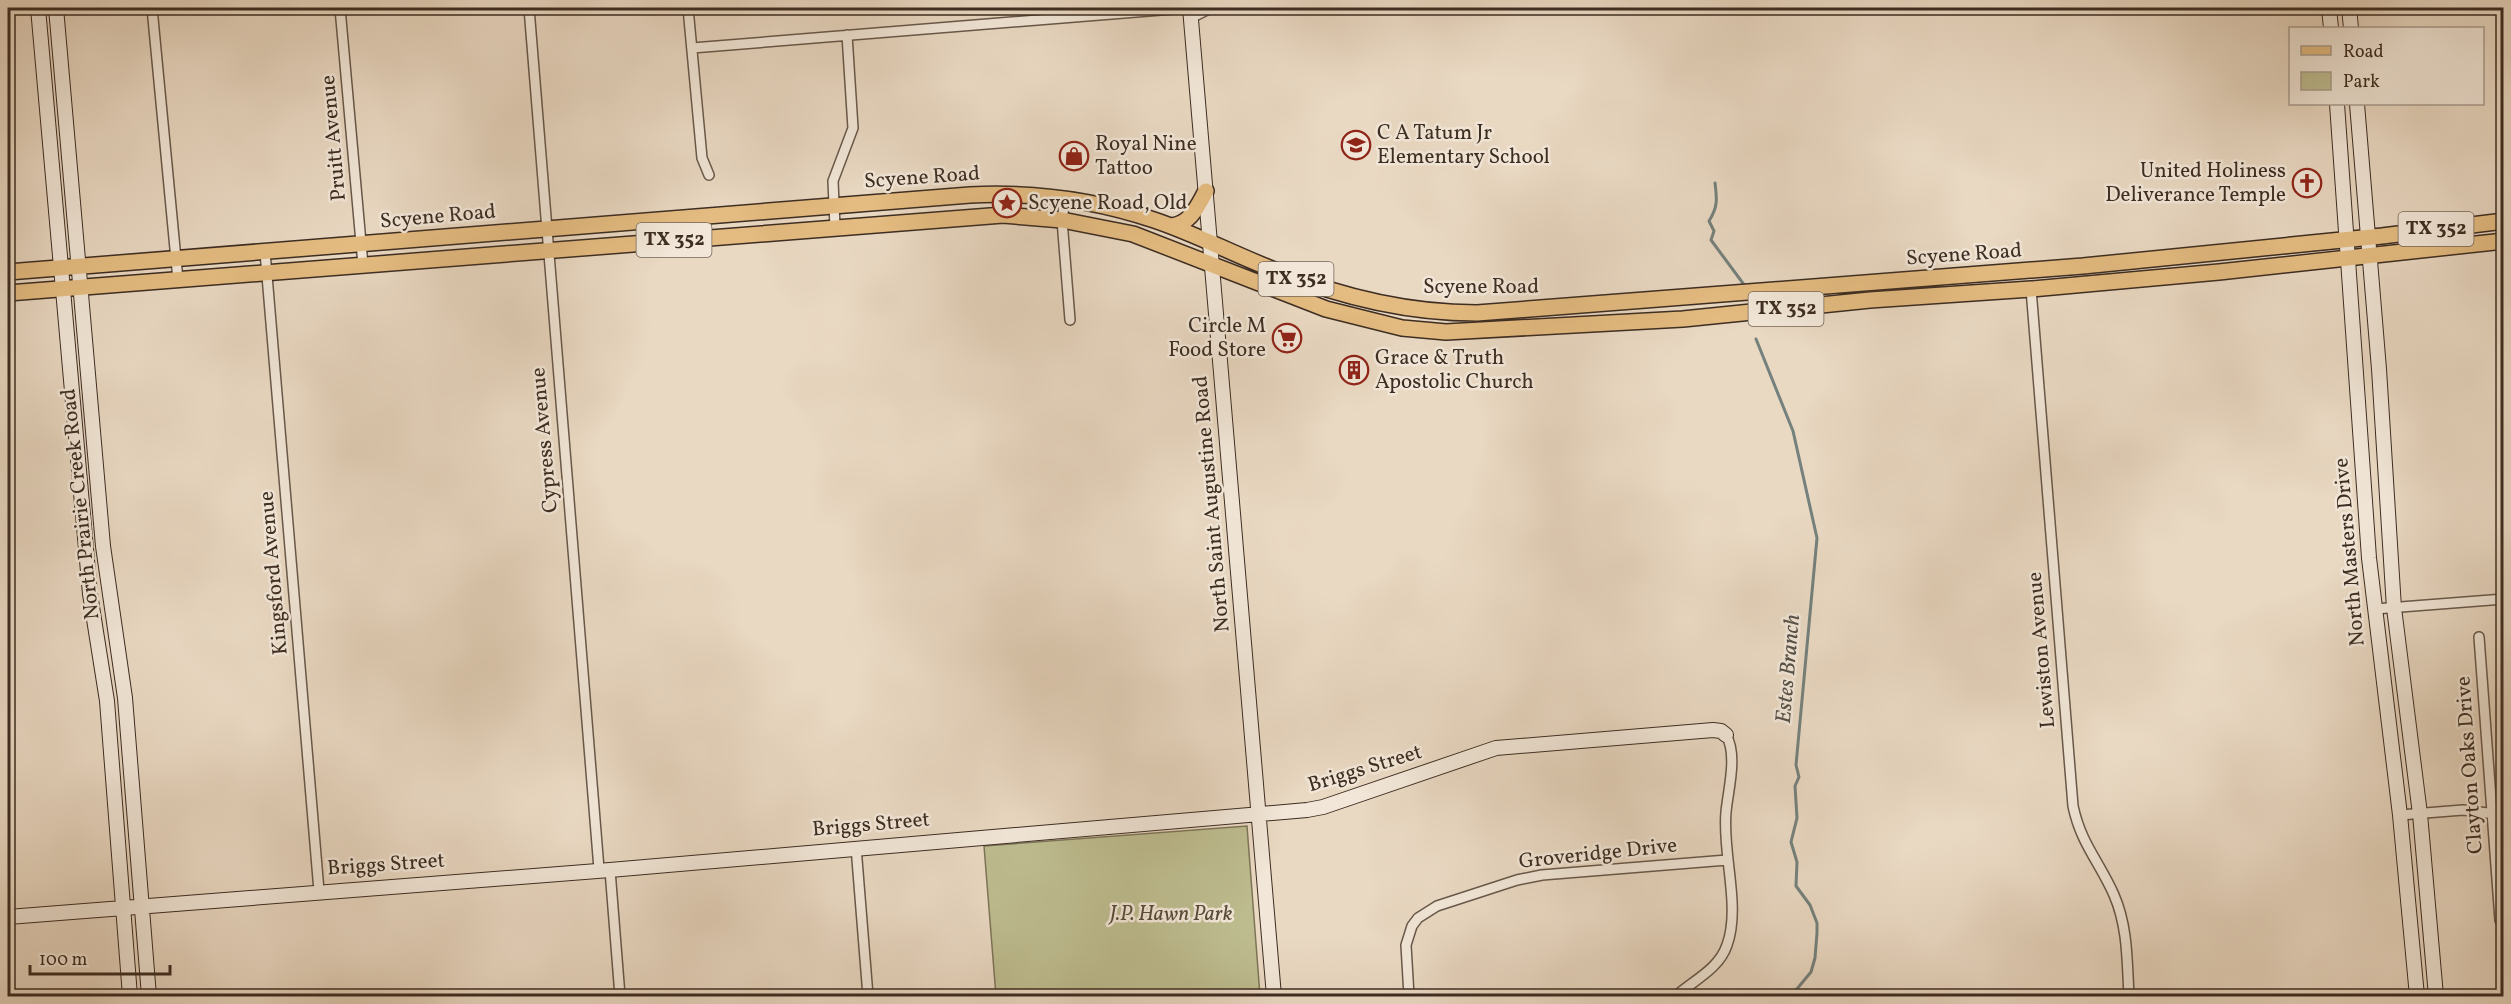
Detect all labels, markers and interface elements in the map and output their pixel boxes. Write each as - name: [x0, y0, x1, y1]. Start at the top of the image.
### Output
- legend: [2289, 27, 2484, 105]
- text: Road: [2343, 40, 2384, 65]
- text: Park: [2343, 70, 2380, 95]
- street label: Pruitt Avenue: [314, 74, 354, 202]
- place label: C A Tatum Jr Elementary School: [1377, 119, 1550, 172]
- school or university icon: C A Tatum Jr Elementary School: [1340, 129, 1372, 161]
- place label: Royal Nine Tattoo: [1095, 130, 1197, 183]
- shop icon: Royal Nine Tattoo: [1058, 140, 1090, 172]
- place label: United Holiness Deliverance Temple: [2105, 157, 2286, 210]
- street label: Scyene Road: [863, 159, 981, 197]
- church icon: United Holiness Deliverance Temple: [2291, 167, 2323, 199]
- place icon: Scyene Road, Old: [991, 187, 1023, 219]
- place label: Scyene Road, Old: [1028, 189, 1187, 218]
- street label: Scyene Road: [379, 197, 497, 237]
- road number: TX 352: [2398, 212, 2474, 246]
- road number: TX 352: [636, 223, 712, 257]
- street label: Scyene Road: [1905, 236, 2023, 274]
- road number: TX 352: [1258, 262, 1334, 296]
- street label: Scyene Road: [1423, 273, 1539, 302]
- road number: TX 352: [1748, 292, 1824, 326]
- place label: Circle M Food Store: [1168, 312, 1266, 365]
- supermarket icon: Circle M Food Store: [1271, 322, 1303, 354]
- place label: Grace & Truth Apostolic Church: [1375, 344, 1534, 397]
- building icon: Grace & Truth Apostolic Church: [1338, 354, 1370, 386]
- street label: Cypress Avenue: [524, 366, 566, 514]
- street label: North Saint Augustine Road: [1186, 374, 1238, 634]
- street label: North Prairie Creek Road: [54, 387, 108, 621]
- street label: North Masters Drive: [2327, 457, 2373, 647]
- street label: Kingsford Avenue: [252, 490, 296, 656]
- street label: Lewiston Avenue: [2021, 571, 2063, 729]
- water label: Estes Branch: [1769, 613, 1809, 725]
- street label: Clayton Oaks Drive: [2449, 675, 2491, 855]
- street label: Briggs Street: [1304, 738, 1426, 800]
- street label: Briggs Street: [811, 805, 931, 845]
- street label: Groveridge Drive: [1517, 831, 1679, 877]
- street label: Briggs Street: [326, 846, 446, 884]
- park label: J.P. Hawn Park: [1108, 900, 1233, 929]
- scale bar: [30, 938, 170, 976]
- text: 100 m: [39, 948, 88, 973]

